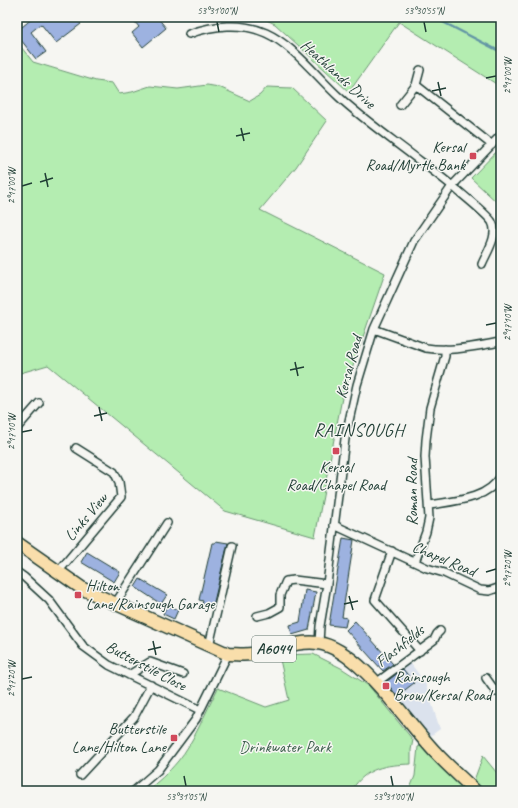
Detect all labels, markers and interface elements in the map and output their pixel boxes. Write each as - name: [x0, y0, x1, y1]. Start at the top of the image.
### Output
- text: 53°31'00"N: [197, 4, 239, 17]
- text: 53°30'55"N: [404, 4, 446, 17]
- street label: Heathlands Drive: [296, 35, 381, 114]
- text: 2°17'00"W: [501, 56, 514, 94]
- place label: Kersal Road/Myrtle Bank: [366, 137, 468, 175]
- marker: Kersal Road/Myrtle Bank: [468, 151, 478, 161]
- text: 2°17'00"W: [5, 166, 18, 204]
- text: 2°17'10"W: [501, 303, 514, 341]
- street label: Kersal Road: [331, 331, 368, 401]
- text: 2°17'10"W: [5, 412, 18, 450]
- district label: RAINSOUGH: [313, 419, 406, 441]
- marker: Kersal Road/Chapel Road: [331, 446, 341, 456]
- street label: Roman Road: [402, 456, 422, 526]
- place label: Kersal Road/Chapel Road: [286, 457, 388, 495]
- street label: Links View: [60, 488, 113, 545]
- street label: Chapel Road: [409, 537, 481, 582]
- text: 2°17'20"W: [501, 549, 514, 587]
- place label: Hilton Lane/Rainsough Garage: [86, 576, 216, 614]
- marker: Hilton Lane/Rainsough Garage: [73, 590, 83, 600]
- street label: Flashfields: [372, 619, 430, 672]
- road number: A6044: [252, 636, 296, 662]
- street label: Butterstile Close: [102, 637, 191, 696]
- text: 2°17'20"W: [5, 659, 18, 697]
- place label: Rainsough Brow/Kersal Road: [394, 667, 494, 705]
- marker: Rainsough Brow/Kersal Road: [381, 681, 391, 691]
- place label: Butterstile Lane/Hilton Lane: [72, 719, 168, 757]
- marker: Butterstile Lane/Hilton Lane: [169, 733, 179, 743]
- park label: Drinkwater Park: [239, 737, 332, 757]
- text: 53°31'05"N: [166, 790, 208, 803]
- text: 53°31'00"N: [373, 790, 415, 803]

